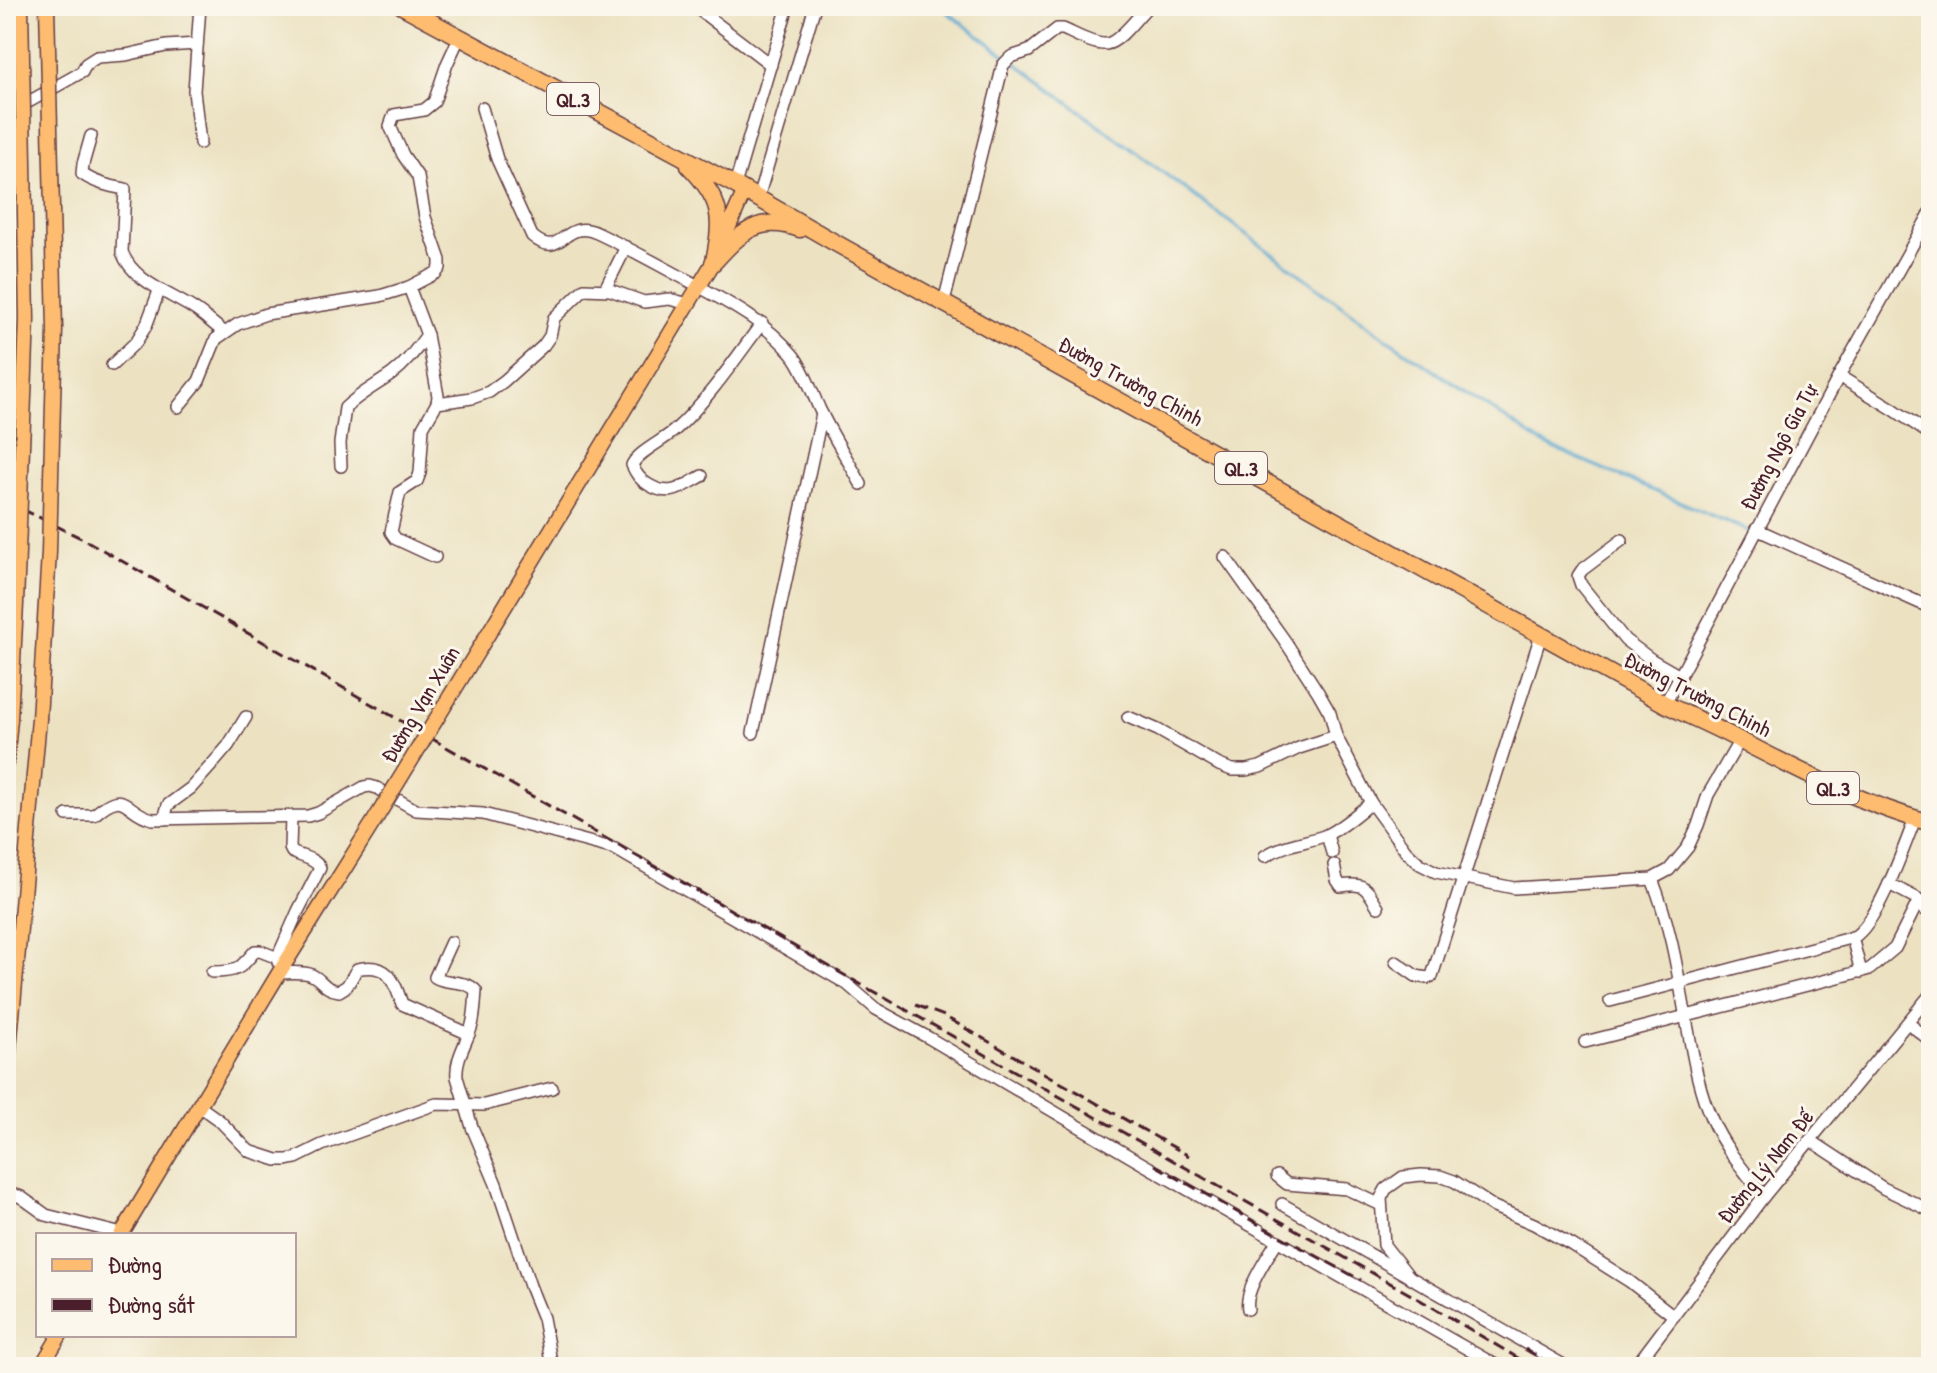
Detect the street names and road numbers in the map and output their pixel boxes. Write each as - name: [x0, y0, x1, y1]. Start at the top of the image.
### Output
- road number: QL.3: [547, 83, 599, 115]
- street label: Đường Trường Chinh: [1053, 329, 1209, 433]
- street label: Đường Ngô Gia Tự: [1732, 377, 1825, 515]
- road number: QL.3: [1215, 452, 1267, 484]
- street label: Đường Vạn Xuân: [373, 640, 467, 768]
- street label: Đường Trường Chinh: [1619, 644, 1777, 744]
- road number: QL.3: [1807, 772, 1859, 804]
- street label: Đường Lý Nam Đế: [1710, 1102, 1821, 1229]

